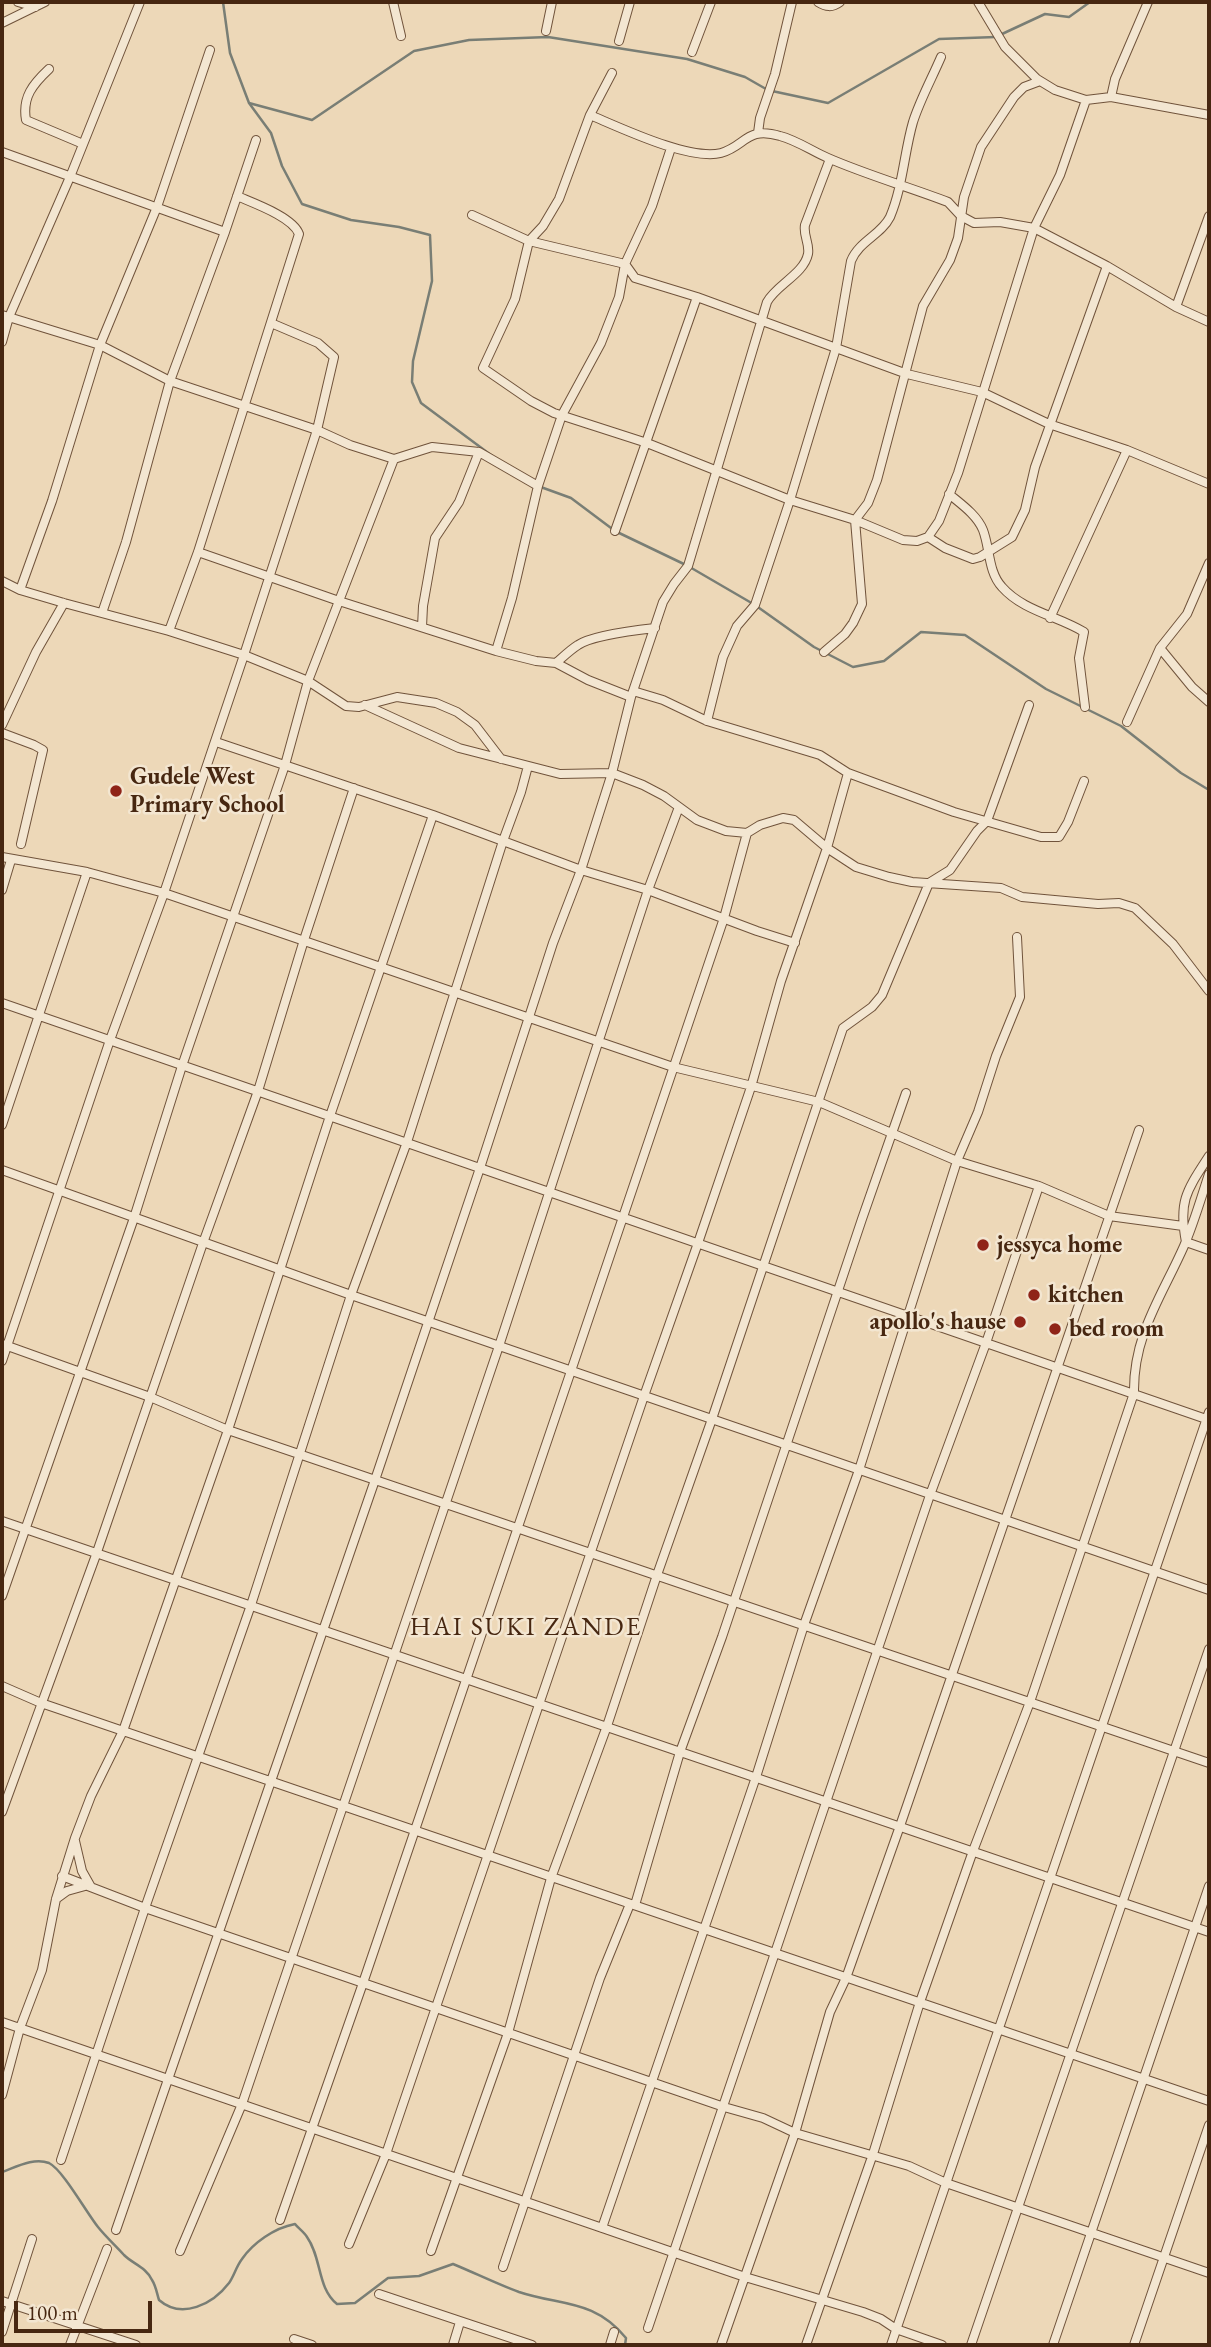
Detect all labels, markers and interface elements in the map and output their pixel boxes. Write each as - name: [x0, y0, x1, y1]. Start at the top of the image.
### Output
- place label: Gudele West Primary School: [130, 763, 284, 819]
- marker: Gudele West Primary School: [108, 783, 124, 799]
- place label: jessyca home: [997, 1231, 1122, 1259]
- marker: jessyca home: [975, 1237, 991, 1253]
- place label: kitchen: [1048, 1281, 1124, 1309]
- marker: kitchen: [1026, 1287, 1042, 1303]
- place label: apollo's hause: [869, 1308, 1006, 1336]
- marker: apollo's hause: [1012, 1314, 1028, 1330]
- place label: bed room: [1069, 1315, 1164, 1343]
- marker: bed room: [1047, 1321, 1063, 1337]
- district label: HAI SUKI ZANDE: [411, 1612, 641, 1644]
- scale bar: [18, 2288, 156, 2332]
- text: 100 m: [27, 2299, 78, 2326]

